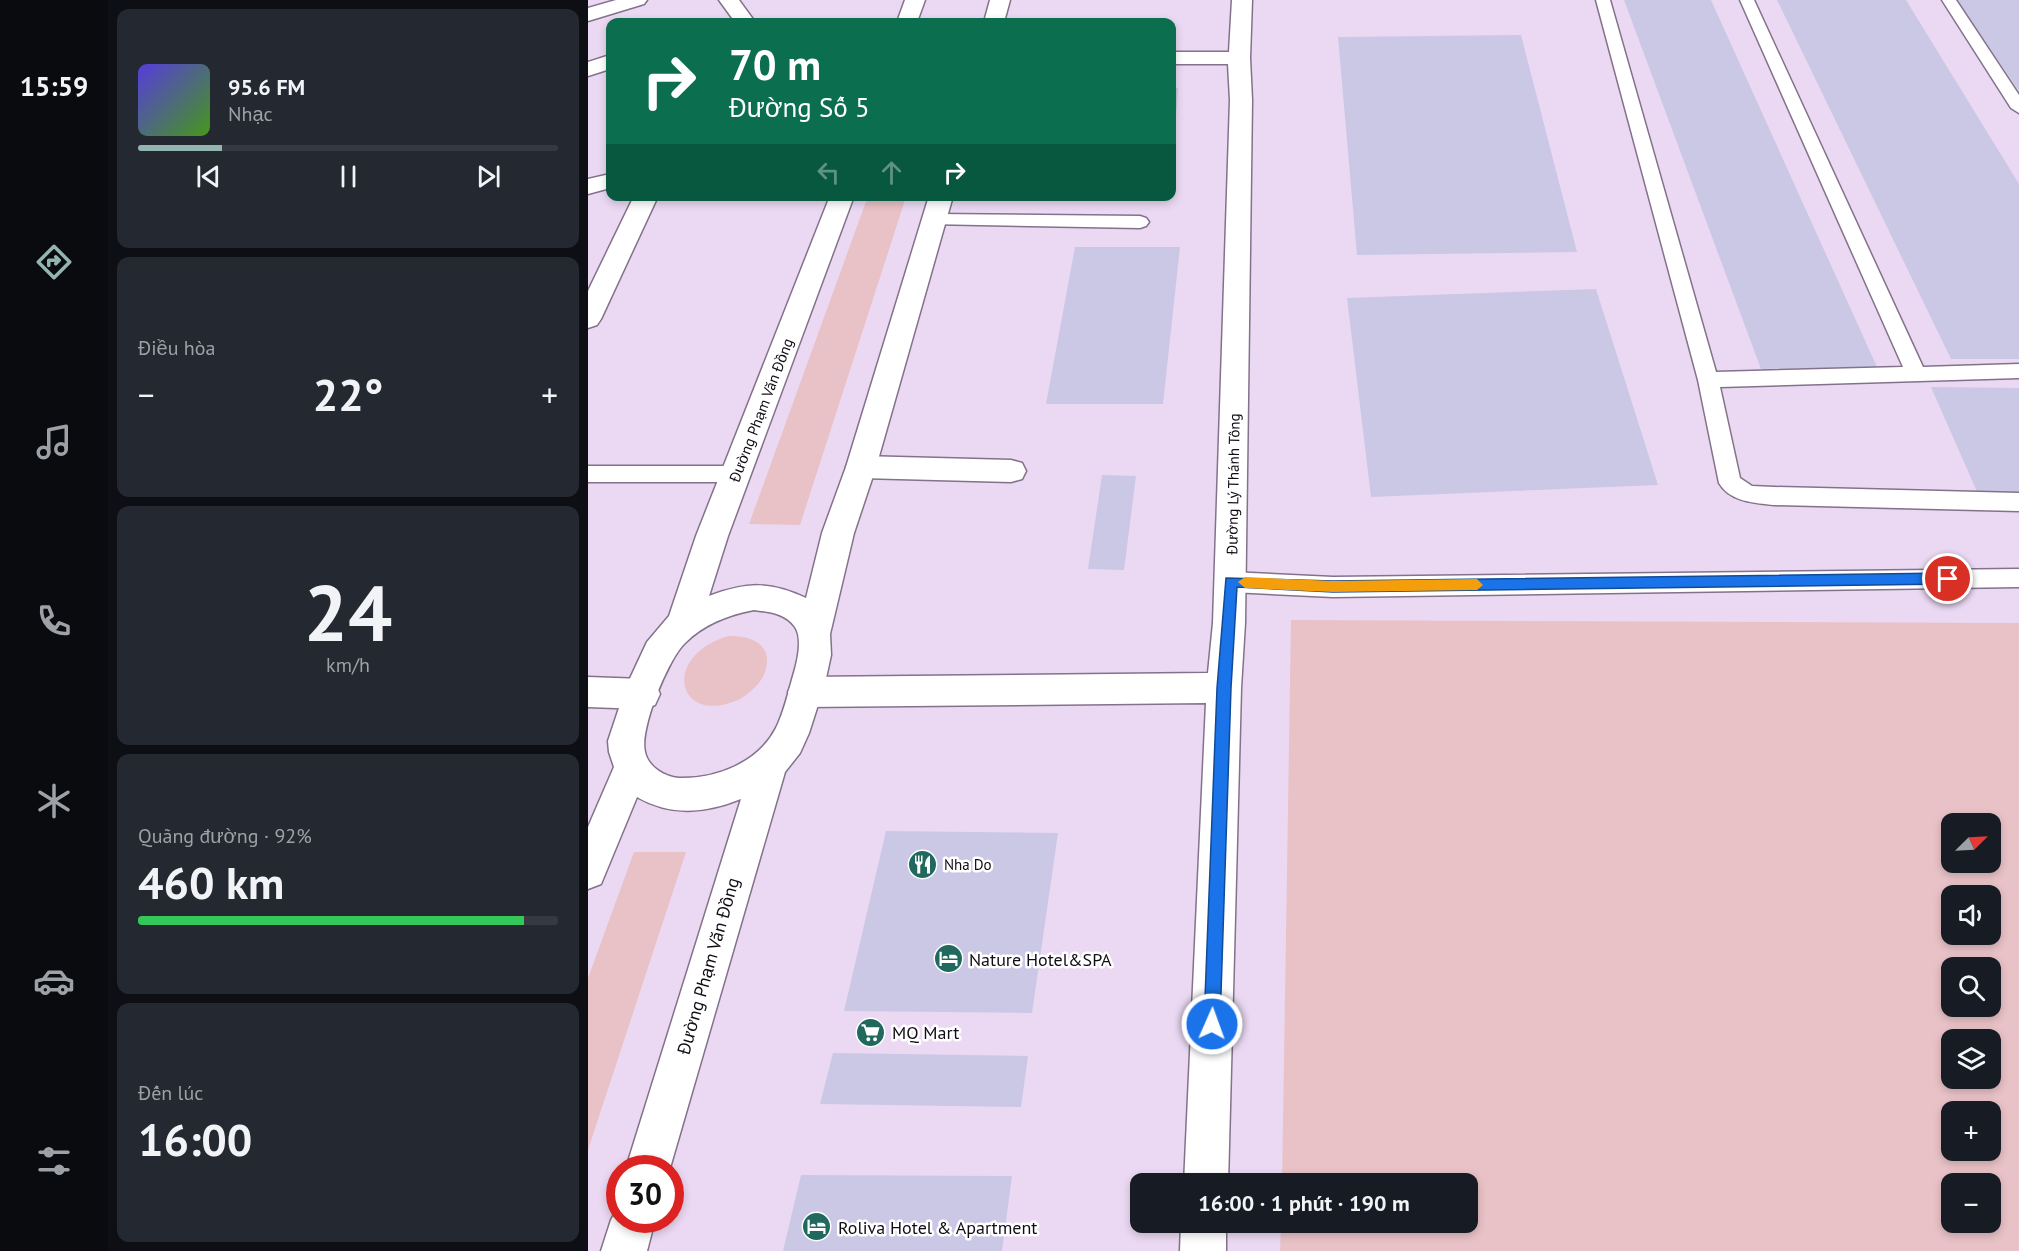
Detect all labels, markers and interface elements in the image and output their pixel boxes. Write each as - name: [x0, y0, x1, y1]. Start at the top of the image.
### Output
- text: 70 m: [729, 37, 821, 92]
- icon: right: [630, 42, 708, 120]
- text: 15:59: [20, 69, 88, 103]
- text: 95.6 FM: [228, 73, 305, 101]
- text: Đường Số 5: [729, 90, 870, 124]
- text: Nhạc: [228, 101, 273, 127]
- icon: left: [812, 156, 845, 189]
- icon: ahead: [875, 156, 908, 189]
- icon: right: [938, 156, 971, 189]
- icon: previous: [192, 160, 225, 193]
- icon: pause: [332, 160, 365, 193]
- icon: next: [472, 160, 505, 193]
- icon: directions: [33, 241, 75, 283]
- text: Điều hòa: [138, 335, 215, 361]
- street label: Đường Phạm Văn Đồng: [724, 335, 797, 486]
- text: 22°: [313, 365, 383, 423]
- text: −: [138, 373, 155, 416]
- text: +: [541, 373, 558, 416]
- street label: Đường Lý Thánh Tông: [1222, 413, 1244, 556]
- icon: music: [33, 421, 75, 463]
- pin: [1922, 553, 1973, 604]
- text: 24: [304, 562, 392, 663]
- icon: arrive: [1931, 562, 1964, 595]
- icon: phone: [33, 600, 75, 642]
- text: km/h: [326, 652, 370, 678]
- icon: climate: [33, 780, 75, 822]
- north arrow: [1941, 813, 2001, 873]
- map controls: [1941, 813, 2001, 1233]
- text: Quãng đường · 92%: [138, 823, 312, 849]
- restaurant icon: Nha Do: [907, 848, 939, 880]
- text: 460 km: [138, 853, 284, 911]
- place label: Nha Do: [944, 855, 992, 874]
- street label: Đường Phạm Văn Đồng: [671, 875, 744, 1058]
- button: sound: [1941, 885, 2001, 945]
- hotel icon: Nature Hotel&SPA: [932, 943, 964, 975]
- place label: Nature Hotel&SPA: [969, 948, 1112, 971]
- button: search: [1941, 957, 2001, 1017]
- icon: car: [33, 960, 75, 1002]
- position arrow: [1180, 992, 1244, 1056]
- supermarket icon: MQ Mart: [855, 1016, 887, 1048]
- place label: MQ Mart: [892, 1021, 959, 1044]
- button: layers: [1941, 1029, 2001, 1089]
- text: Đến lúc: [138, 1080, 203, 1106]
- button: +: [1941, 1101, 2001, 1161]
- text: 16:00: [138, 1110, 252, 1168]
- icon: filters: [33, 1140, 75, 1182]
- speed limit sign: 30: [606, 1155, 684, 1233]
- button: −: [1941, 1173, 2001, 1233]
- text: 16:00 · 1 phút · 190 m: [1198, 1189, 1410, 1217]
- hotel icon: Roliva Hotel & Apartment: [801, 1211, 833, 1243]
- place label: Roliva Hotel & Apartment: [838, 1216, 1037, 1239]

